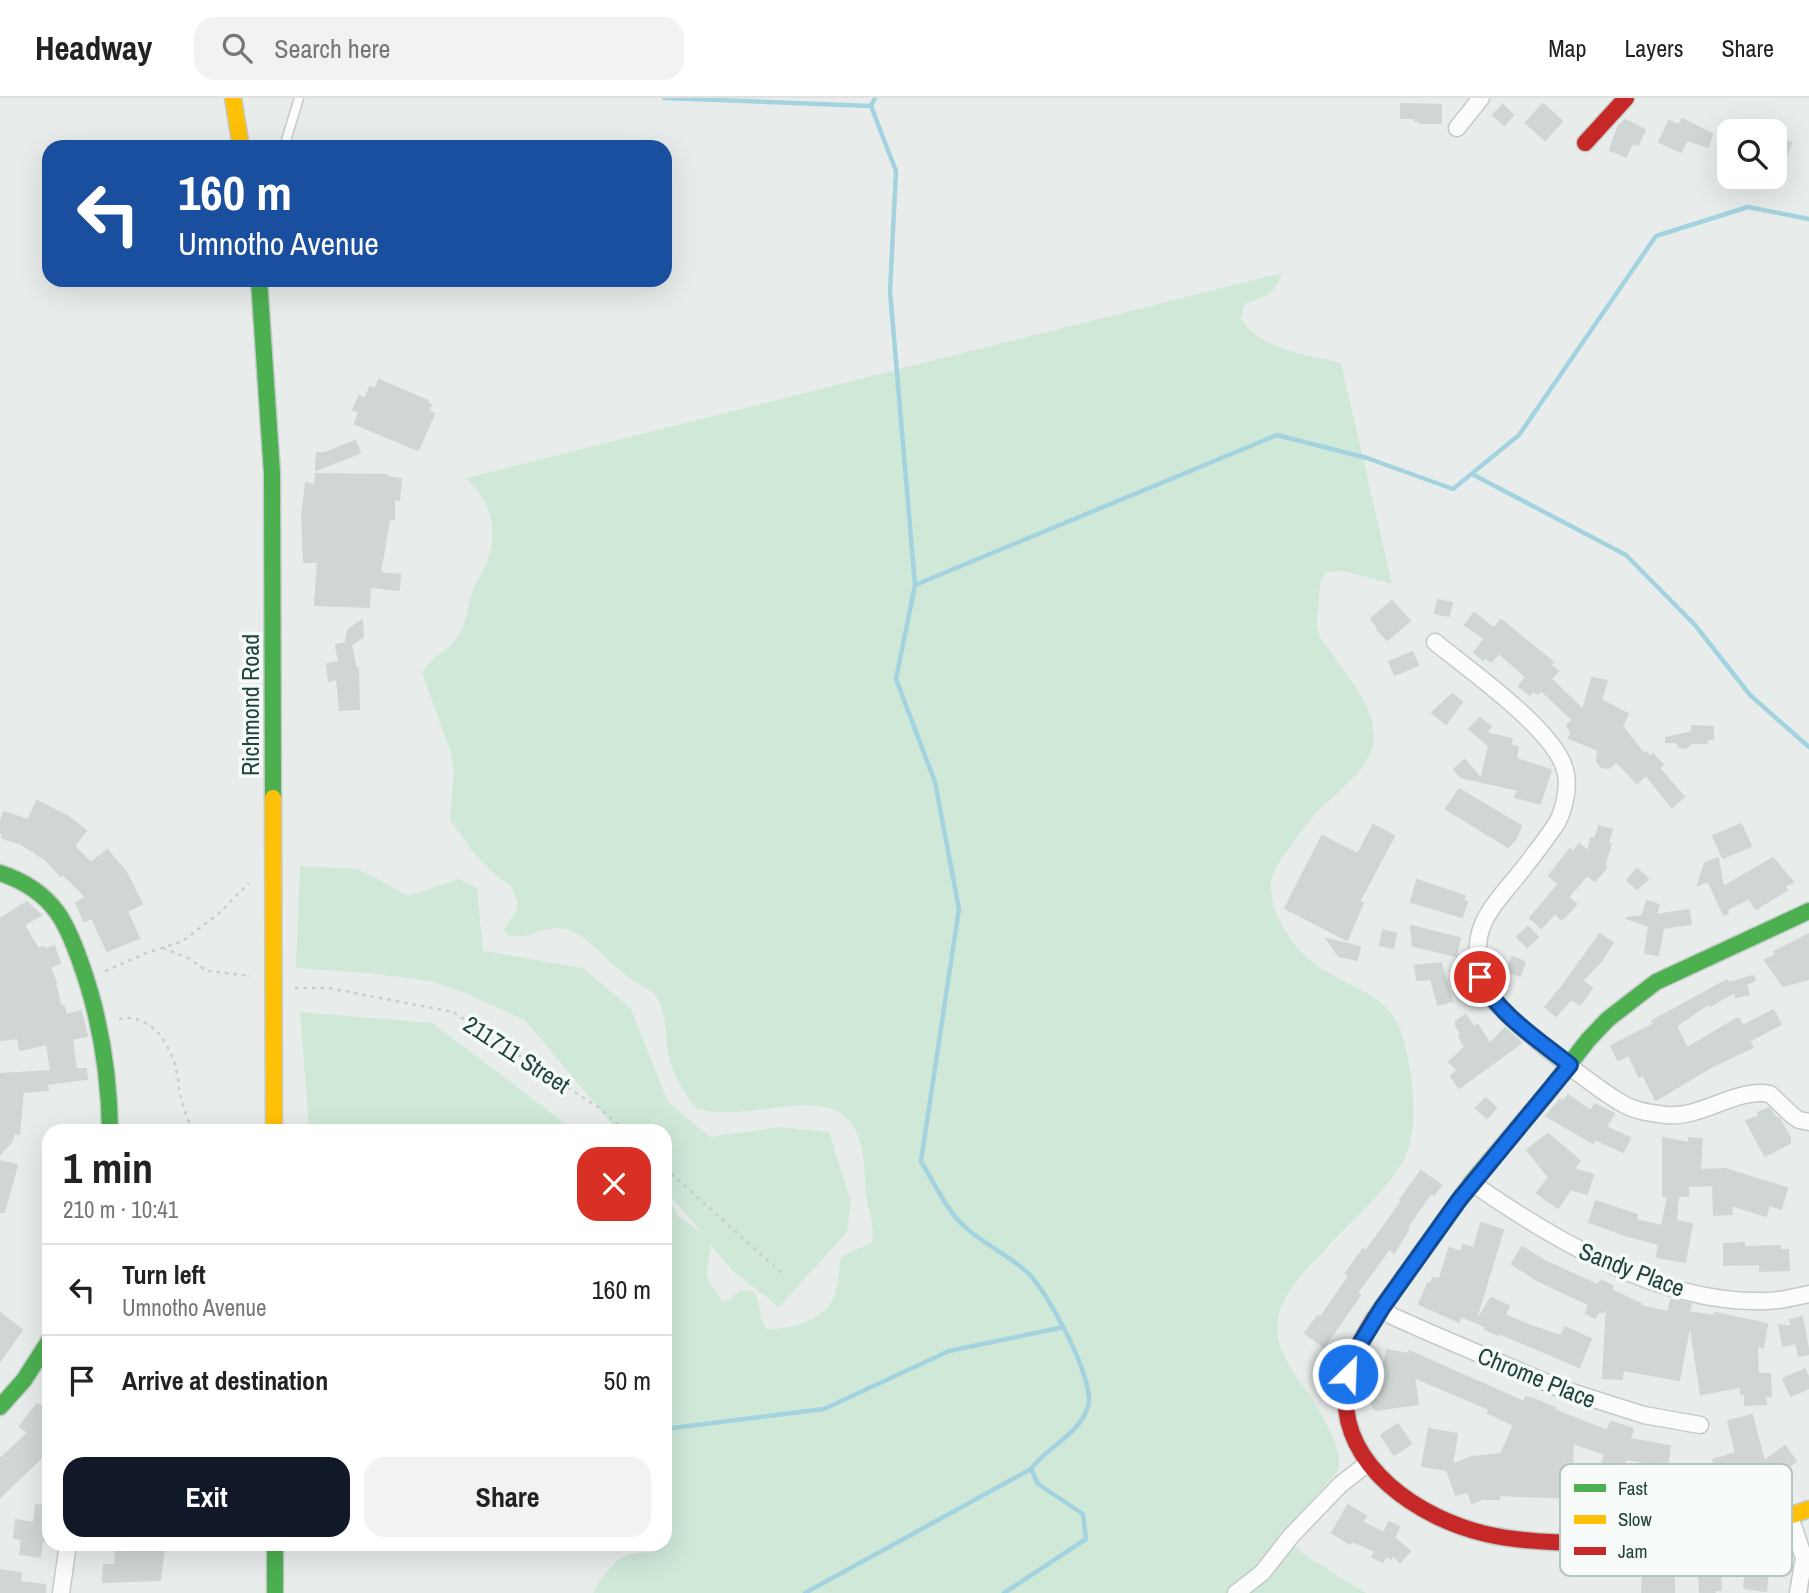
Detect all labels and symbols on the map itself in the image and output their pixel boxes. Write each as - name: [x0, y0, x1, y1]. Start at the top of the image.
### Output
- street label: Richmond Road: [234, 634, 266, 776]
- pin: [1450, 947, 1510, 1007]
- street label: 211711 Street: [458, 1008, 577, 1101]
- street label: Sandy Place: [1575, 1234, 1689, 1304]
- position arrow: [1311, 1337, 1385, 1411]
- street label: Chrome Place: [1473, 1339, 1601, 1415]
- legend: [1560, 1464, 1792, 1576]
- text: Fast: [1618, 1475, 1648, 1501]
- text: Slow: [1618, 1506, 1653, 1532]
- text: Jam: [1618, 1538, 1647, 1564]

